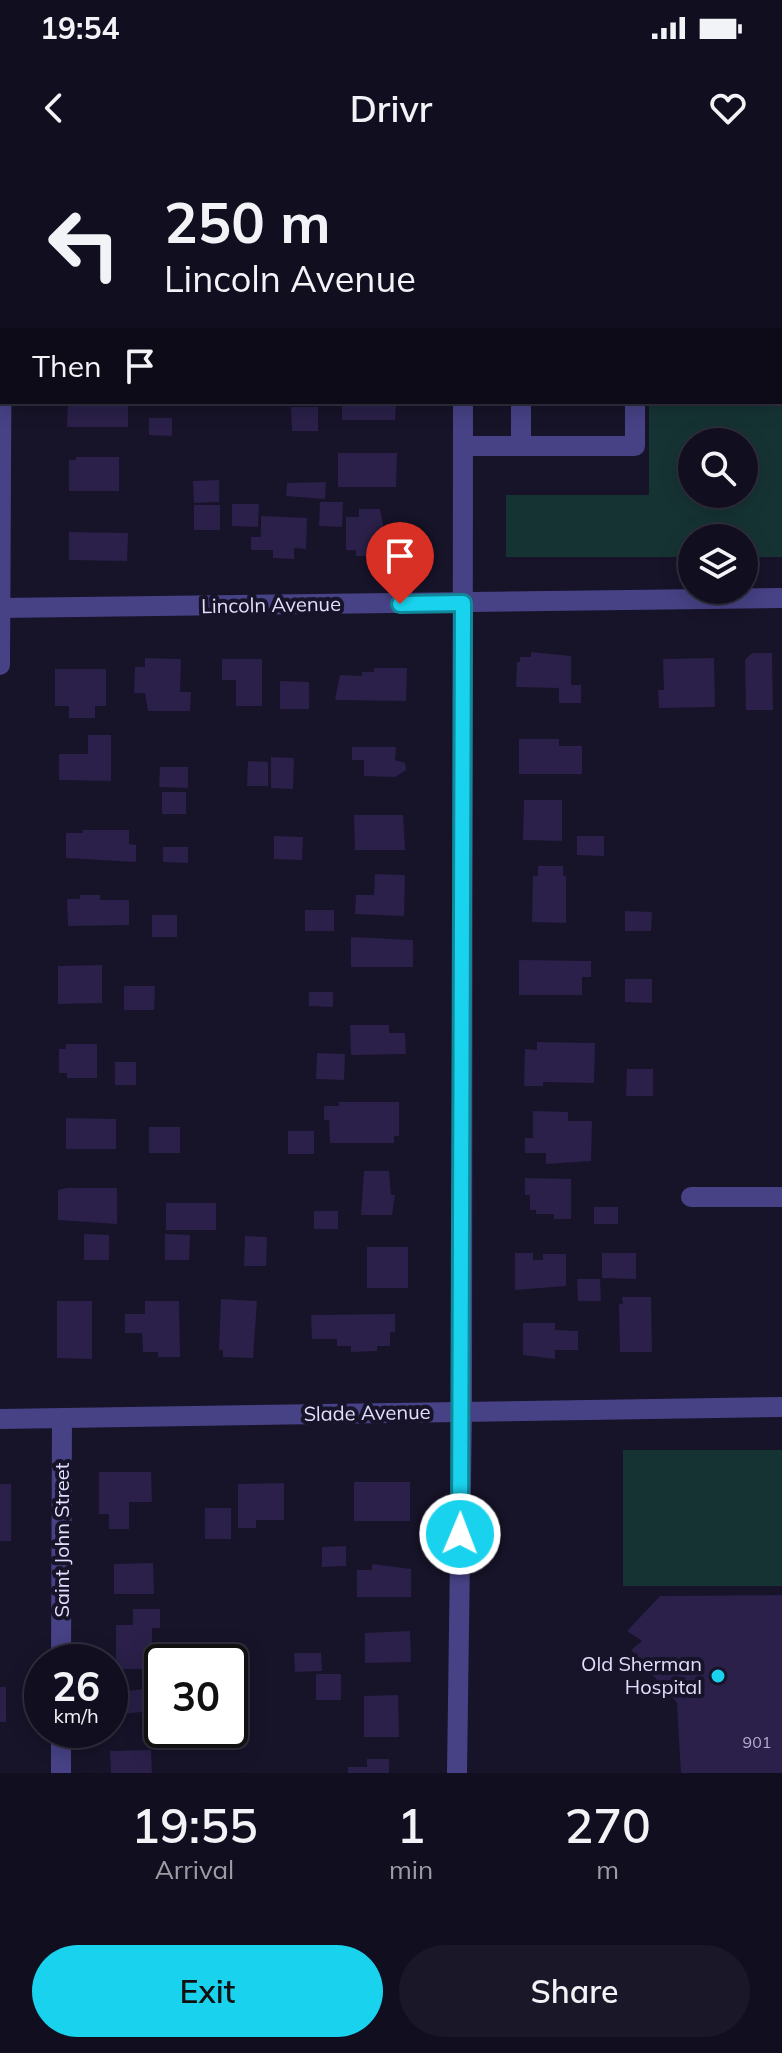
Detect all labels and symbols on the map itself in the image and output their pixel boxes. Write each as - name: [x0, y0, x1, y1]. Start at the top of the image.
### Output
- pin: [366, 522, 434, 604]
- street label: Lincoln Avenue: [201, 591, 341, 618]
- street label: Slade Avenue: [303, 1399, 431, 1426]
- street label: Saint John Street: [49, 1462, 74, 1618]
- position arrow: [418, 1492, 502, 1576]
- speed limit sign: 30: [144, 1644, 248, 1748]
- place label: Old Sherman Hospital: [581, 1651, 702, 1699]
- marker: Old Sherman Hospital: [709, 1667, 727, 1685]
- house number: 901: [743, 1732, 771, 1752]

